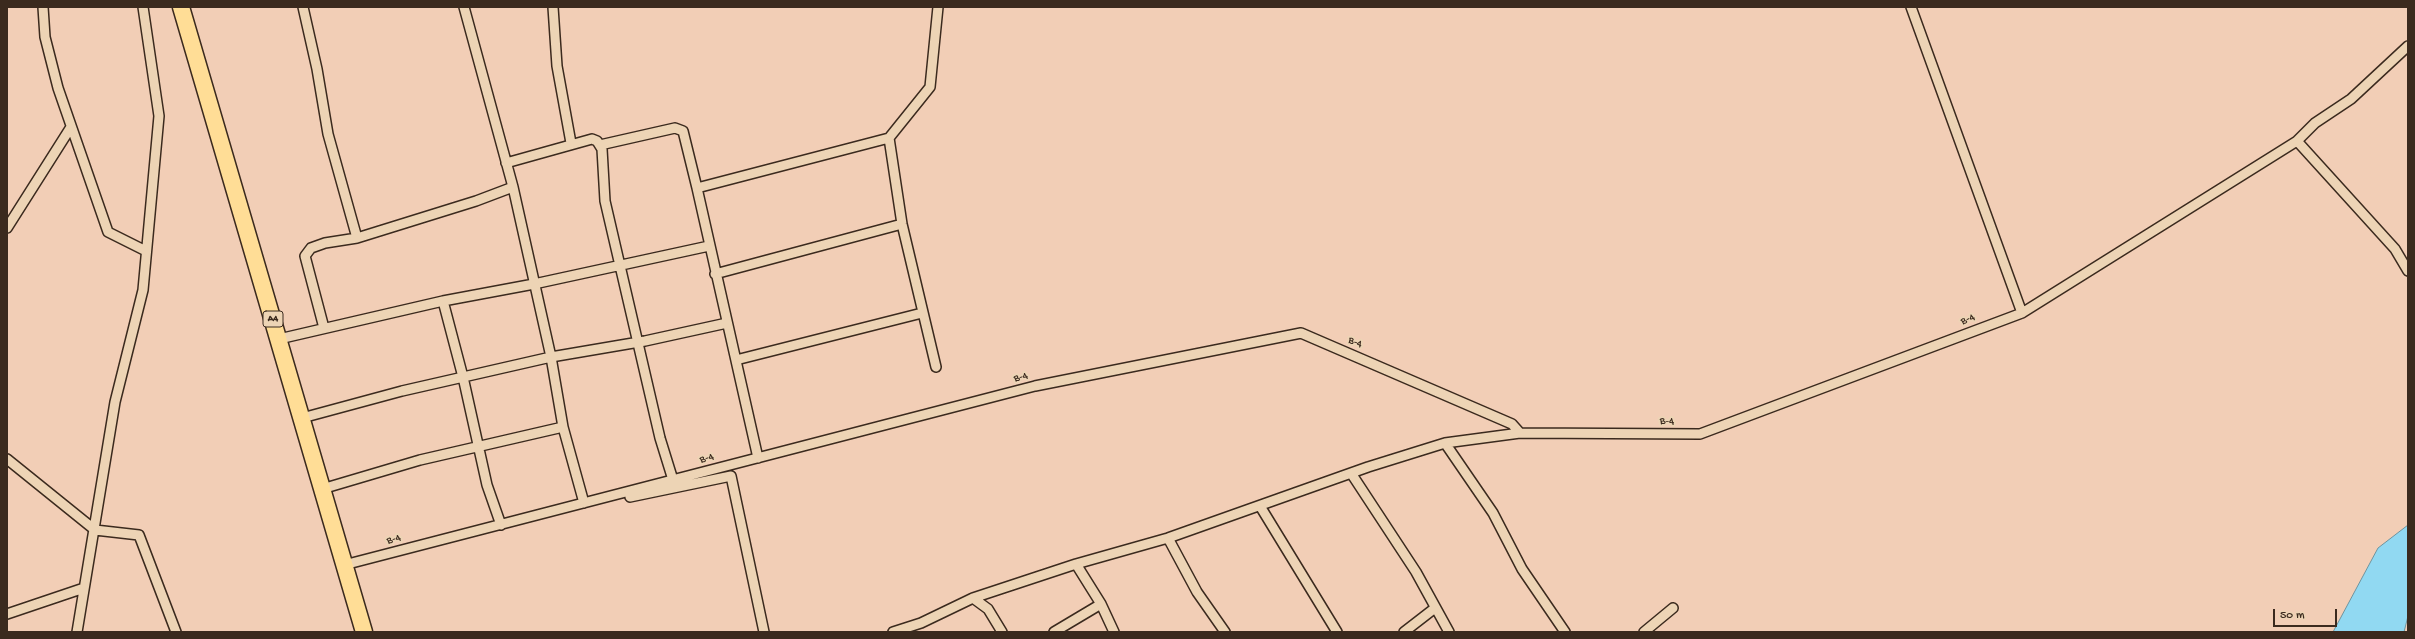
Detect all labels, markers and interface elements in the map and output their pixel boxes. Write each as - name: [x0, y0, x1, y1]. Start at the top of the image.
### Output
- road number: A4: [263, 311, 283, 327]
- street label: B-4: [1959, 311, 1977, 329]
- street label: B-4: [1346, 334, 1364, 352]
- street label: B-4: [1012, 370, 1030, 386]
- street label: B-4: [1660, 415, 1674, 429]
- street label: B-4: [698, 451, 716, 467]
- street label: B-4: [385, 532, 403, 548]
- scale bar: [2275, 601, 2339, 627]
- text: 50 m: [2280, 609, 2305, 623]

